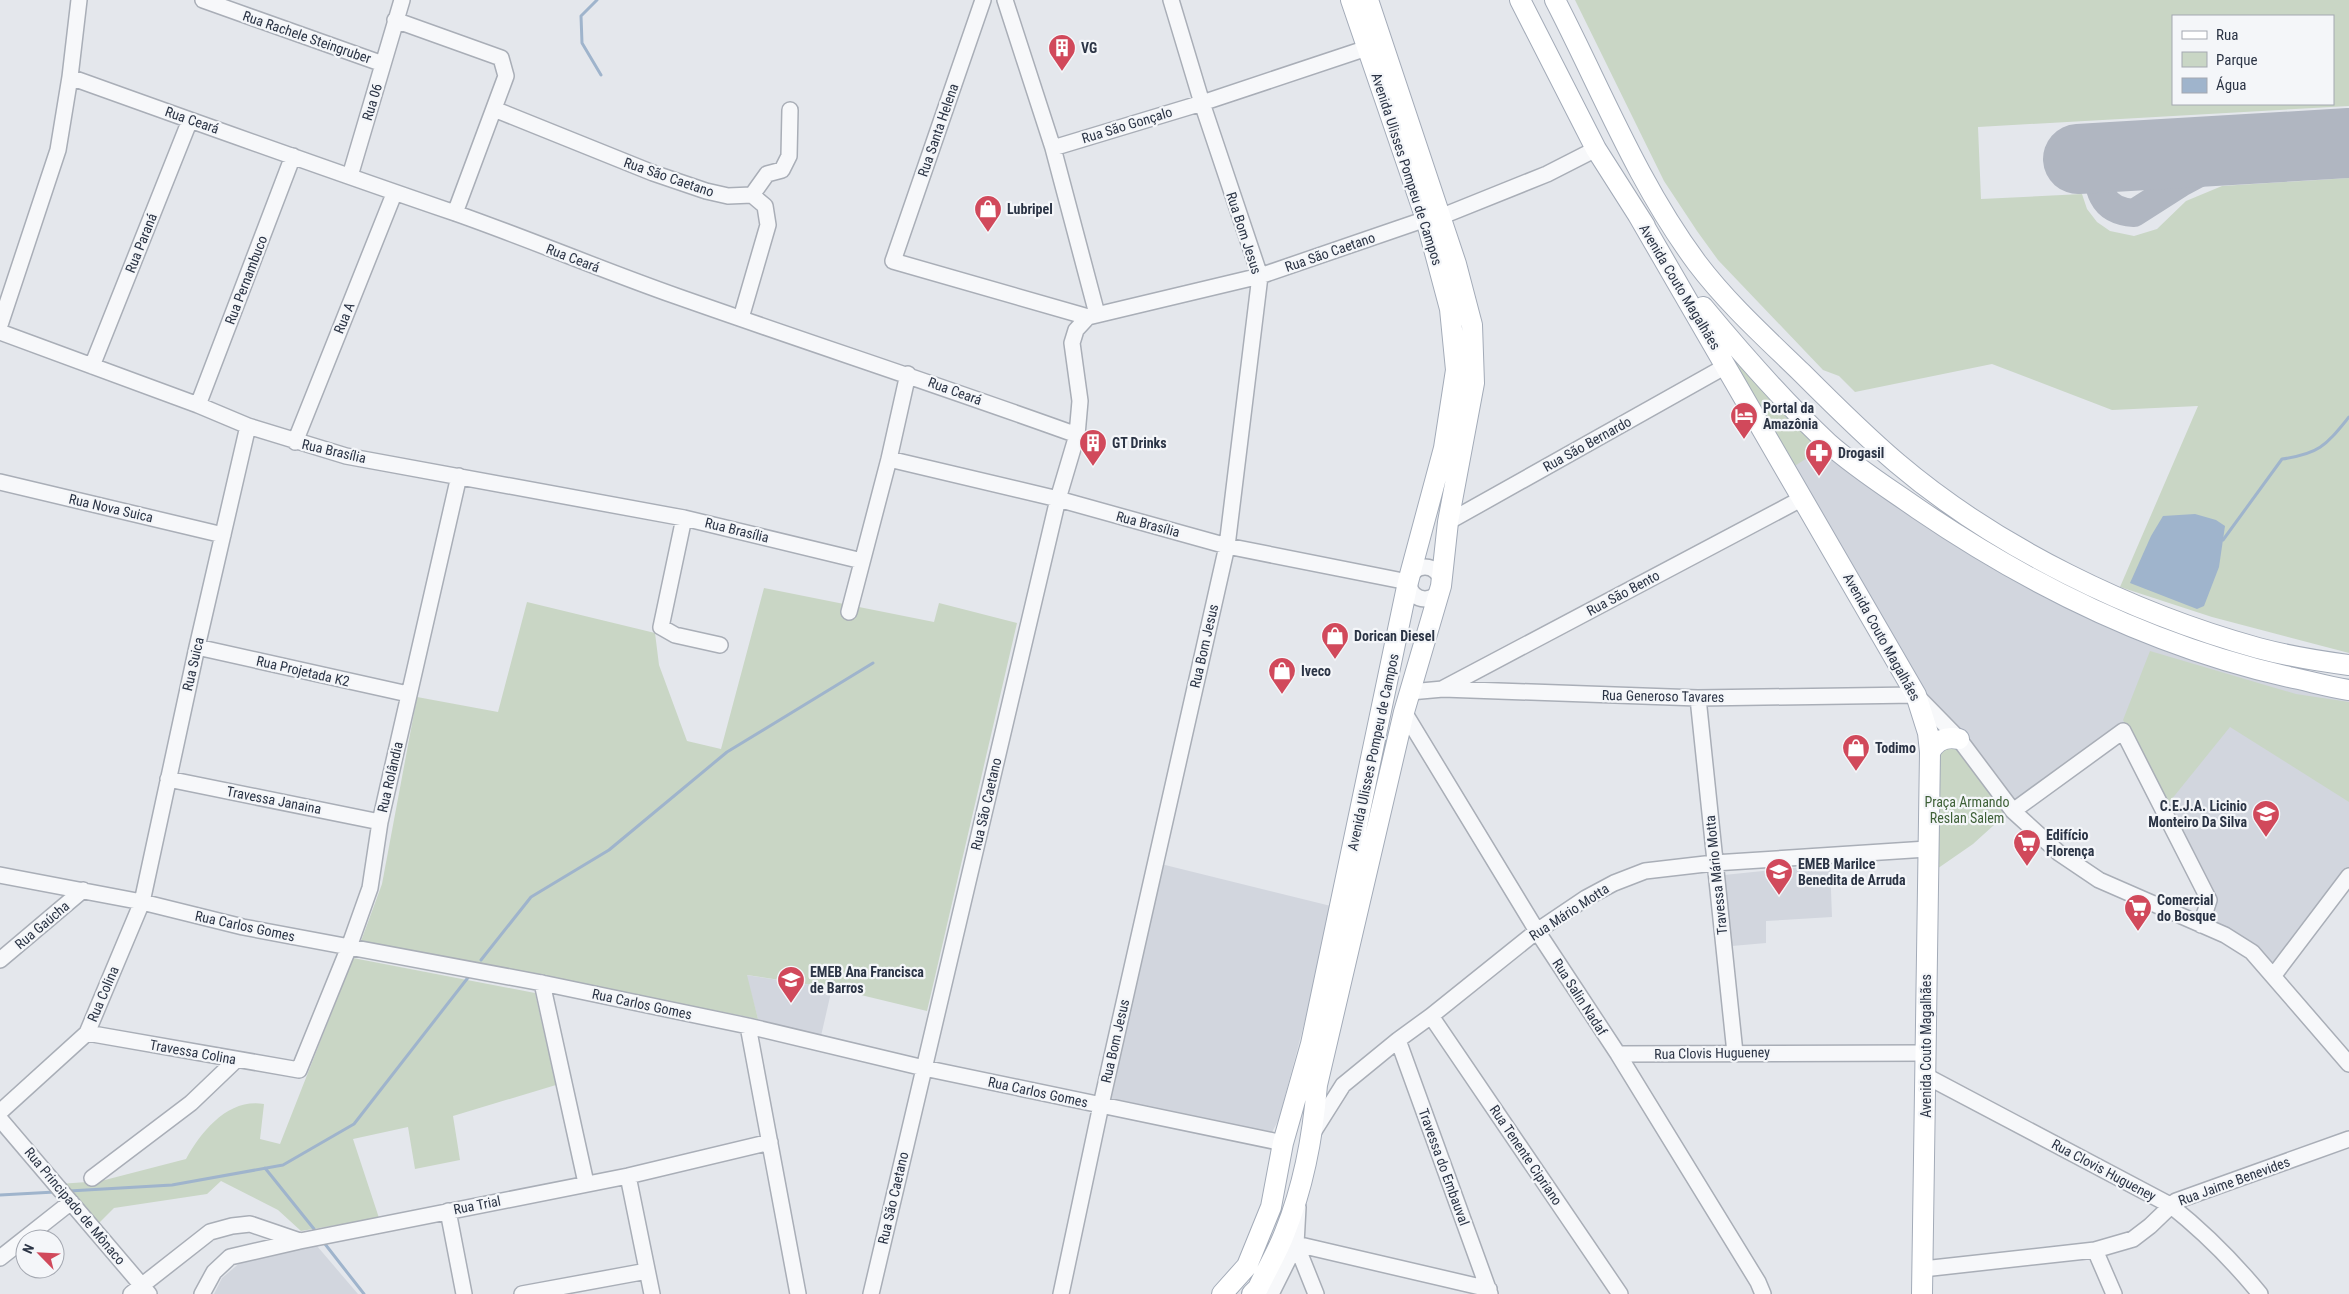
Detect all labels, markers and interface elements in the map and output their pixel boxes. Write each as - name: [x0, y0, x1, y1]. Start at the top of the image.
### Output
- street label: Rua Rachele Steingruber: [241, 8, 373, 66]
- legend: [2172, 15, 2334, 105]
- text: Rua: [2216, 26, 2238, 44]
- building icon: VG: [1047, 33, 1077, 72]
- place label: VG: [1081, 40, 1097, 56]
- text: Parque: [2216, 51, 2258, 69]
- street label: Avenida Ulisses Pompeu de Campos: [1368, 71, 1446, 267]
- text: Água: [2216, 76, 2246, 94]
- street label: Rua 06: [359, 81, 385, 122]
- street label: Rua Santa Helena: [915, 81, 961, 179]
- street label: Rua Ceará: [163, 103, 221, 137]
- street label: Rua São Gonçalo: [1080, 104, 1174, 146]
- street label: Rua São Caetano: [622, 154, 716, 200]
- street label: Rua Bom Jesus: [1223, 190, 1265, 276]
- shop icon: Lubripel: [973, 194, 1003, 233]
- place label: Lubripel: [1007, 201, 1053, 217]
- street label: Rua Paraná: [122, 211, 160, 275]
- street label: Avenida Couto Magalhães: [1636, 221, 1724, 353]
- street label: Rua São Caetano: [1283, 229, 1377, 275]
- street label: Rua Pernambuco: [222, 233, 270, 327]
- street label: Rua Ceará: [544, 240, 602, 276]
- street label: Rua A: [331, 300, 357, 336]
- street label: Rua Ceará: [926, 374, 984, 408]
- place label: Portal da Amazônia: [1763, 400, 1819, 432]
- hotel icon: Portal da Amazônia: [1729, 401, 1759, 440]
- street label: Rua São Bernardo: [1540, 413, 1634, 475]
- building icon: GT Drinks: [1078, 428, 1108, 467]
- place label: GT Drinks: [1112, 435, 1167, 451]
- street label: Rua Brasília: [300, 436, 368, 466]
- pharmacy icon: Drogasil: [1804, 438, 1834, 477]
- place label: Drogasil: [1838, 445, 1884, 461]
- street label: Rua Nova Suica: [67, 491, 155, 525]
- street label: Rua Brasília: [1114, 508, 1182, 540]
- street label: Rua Brasília: [703, 514, 771, 546]
- street label: Rua São Bento: [1584, 567, 1662, 619]
- street label: Avenida Couto Magalhães: [1840, 570, 1924, 704]
- street label: Rua Bom Jesus: [1187, 603, 1221, 689]
- shop icon: Dorican Diesel: [1320, 621, 1350, 660]
- place label: Dorican Diesel: [1354, 628, 1435, 644]
- street label: Rua Suica: [179, 636, 207, 692]
- street label: Avenida Ulisses Pompeu de Campos: [1344, 652, 1402, 852]
- street label: Rua Projetada K2: [255, 653, 351, 689]
- shop icon: Iveco: [1267, 656, 1297, 695]
- place label: Iveco: [1301, 663, 1331, 679]
- street label: Rua Generoso Tavares: [1602, 687, 1724, 705]
- shop icon: Todimo: [1841, 733, 1871, 772]
- street label: Rua Rolândia: [374, 740, 406, 814]
- place label: Todimo: [1875, 740, 1916, 756]
- street label: Rua São Caetano: [968, 756, 1004, 852]
- street label: Travessa Janaina: [225, 783, 323, 817]
- park label: Praça Armando Reslan Salem: [1924, 794, 2010, 826]
- place label: C.E.J.A. Licinio Monteiro Da Silva: [2148, 798, 2247, 830]
- school or university icon: C.E.J.A. Licinio Monteiro Da Silva: [2251, 799, 2281, 838]
- street label: Travessa Mário Motta: [1702, 814, 1730, 936]
- place label: Edifício Florença: [2046, 827, 2095, 859]
- supermarket icon: Edifício Florença: [2012, 828, 2042, 867]
- place label: EMEB Marilce Benedita de Arruda: [1798, 856, 1906, 888]
- school or university icon: EMEB Marilce Benedita de Arruda: [1764, 857, 1794, 896]
- street label: Rua Mário Motta: [1526, 880, 1612, 944]
- place label: Comercial do Bosque: [2157, 892, 2216, 924]
- supermarket icon: Comercial do Bosque: [2123, 893, 2153, 932]
- street label: Rua Gaúcha: [12, 898, 72, 952]
- street label: Rua Carlos Gomes: [194, 908, 296, 944]
- street label: Rua Salin Nadaf: [1549, 956, 1611, 1039]
- street label: Rua Colina: [84, 964, 122, 1024]
- place label: EMEB Ana Francisca de Barros: [810, 964, 924, 996]
- school or university icon: EMEB Ana Francisca de Barros: [776, 965, 806, 1004]
- street label: Avenida Couto Magalhães: [1918, 974, 1934, 1118]
- street label: Rua Carlos Gomes: [591, 986, 693, 1022]
- street label: Rua Bom Jesus: [1098, 998, 1132, 1084]
- street label: Travessa Colina: [149, 1037, 237, 1067]
- street label: Rua Clovis Hugueney: [1654, 1044, 1770, 1062]
- street label: Rua Carlos Gomes: [987, 1074, 1089, 1110]
- street label: Rua Tenente Cipriano: [1487, 1102, 1565, 1208]
- street label: Travessa do Embauval: [1415, 1106, 1473, 1228]
- street label: Rua Clovis Hugueney: [2049, 1136, 2159, 1204]
- street label: Rua Principado de Mônaco: [21, 1144, 129, 1268]
- street label: Rua São Caetano: [875, 1150, 911, 1246]
- street label: Rua Jaime Benevides: [2176, 1153, 2292, 1209]
- street label: Rua Trial: [452, 1193, 502, 1217]
- north arrow: [15, 1229, 65, 1279]
- text: N: [19, 1242, 37, 1256]

